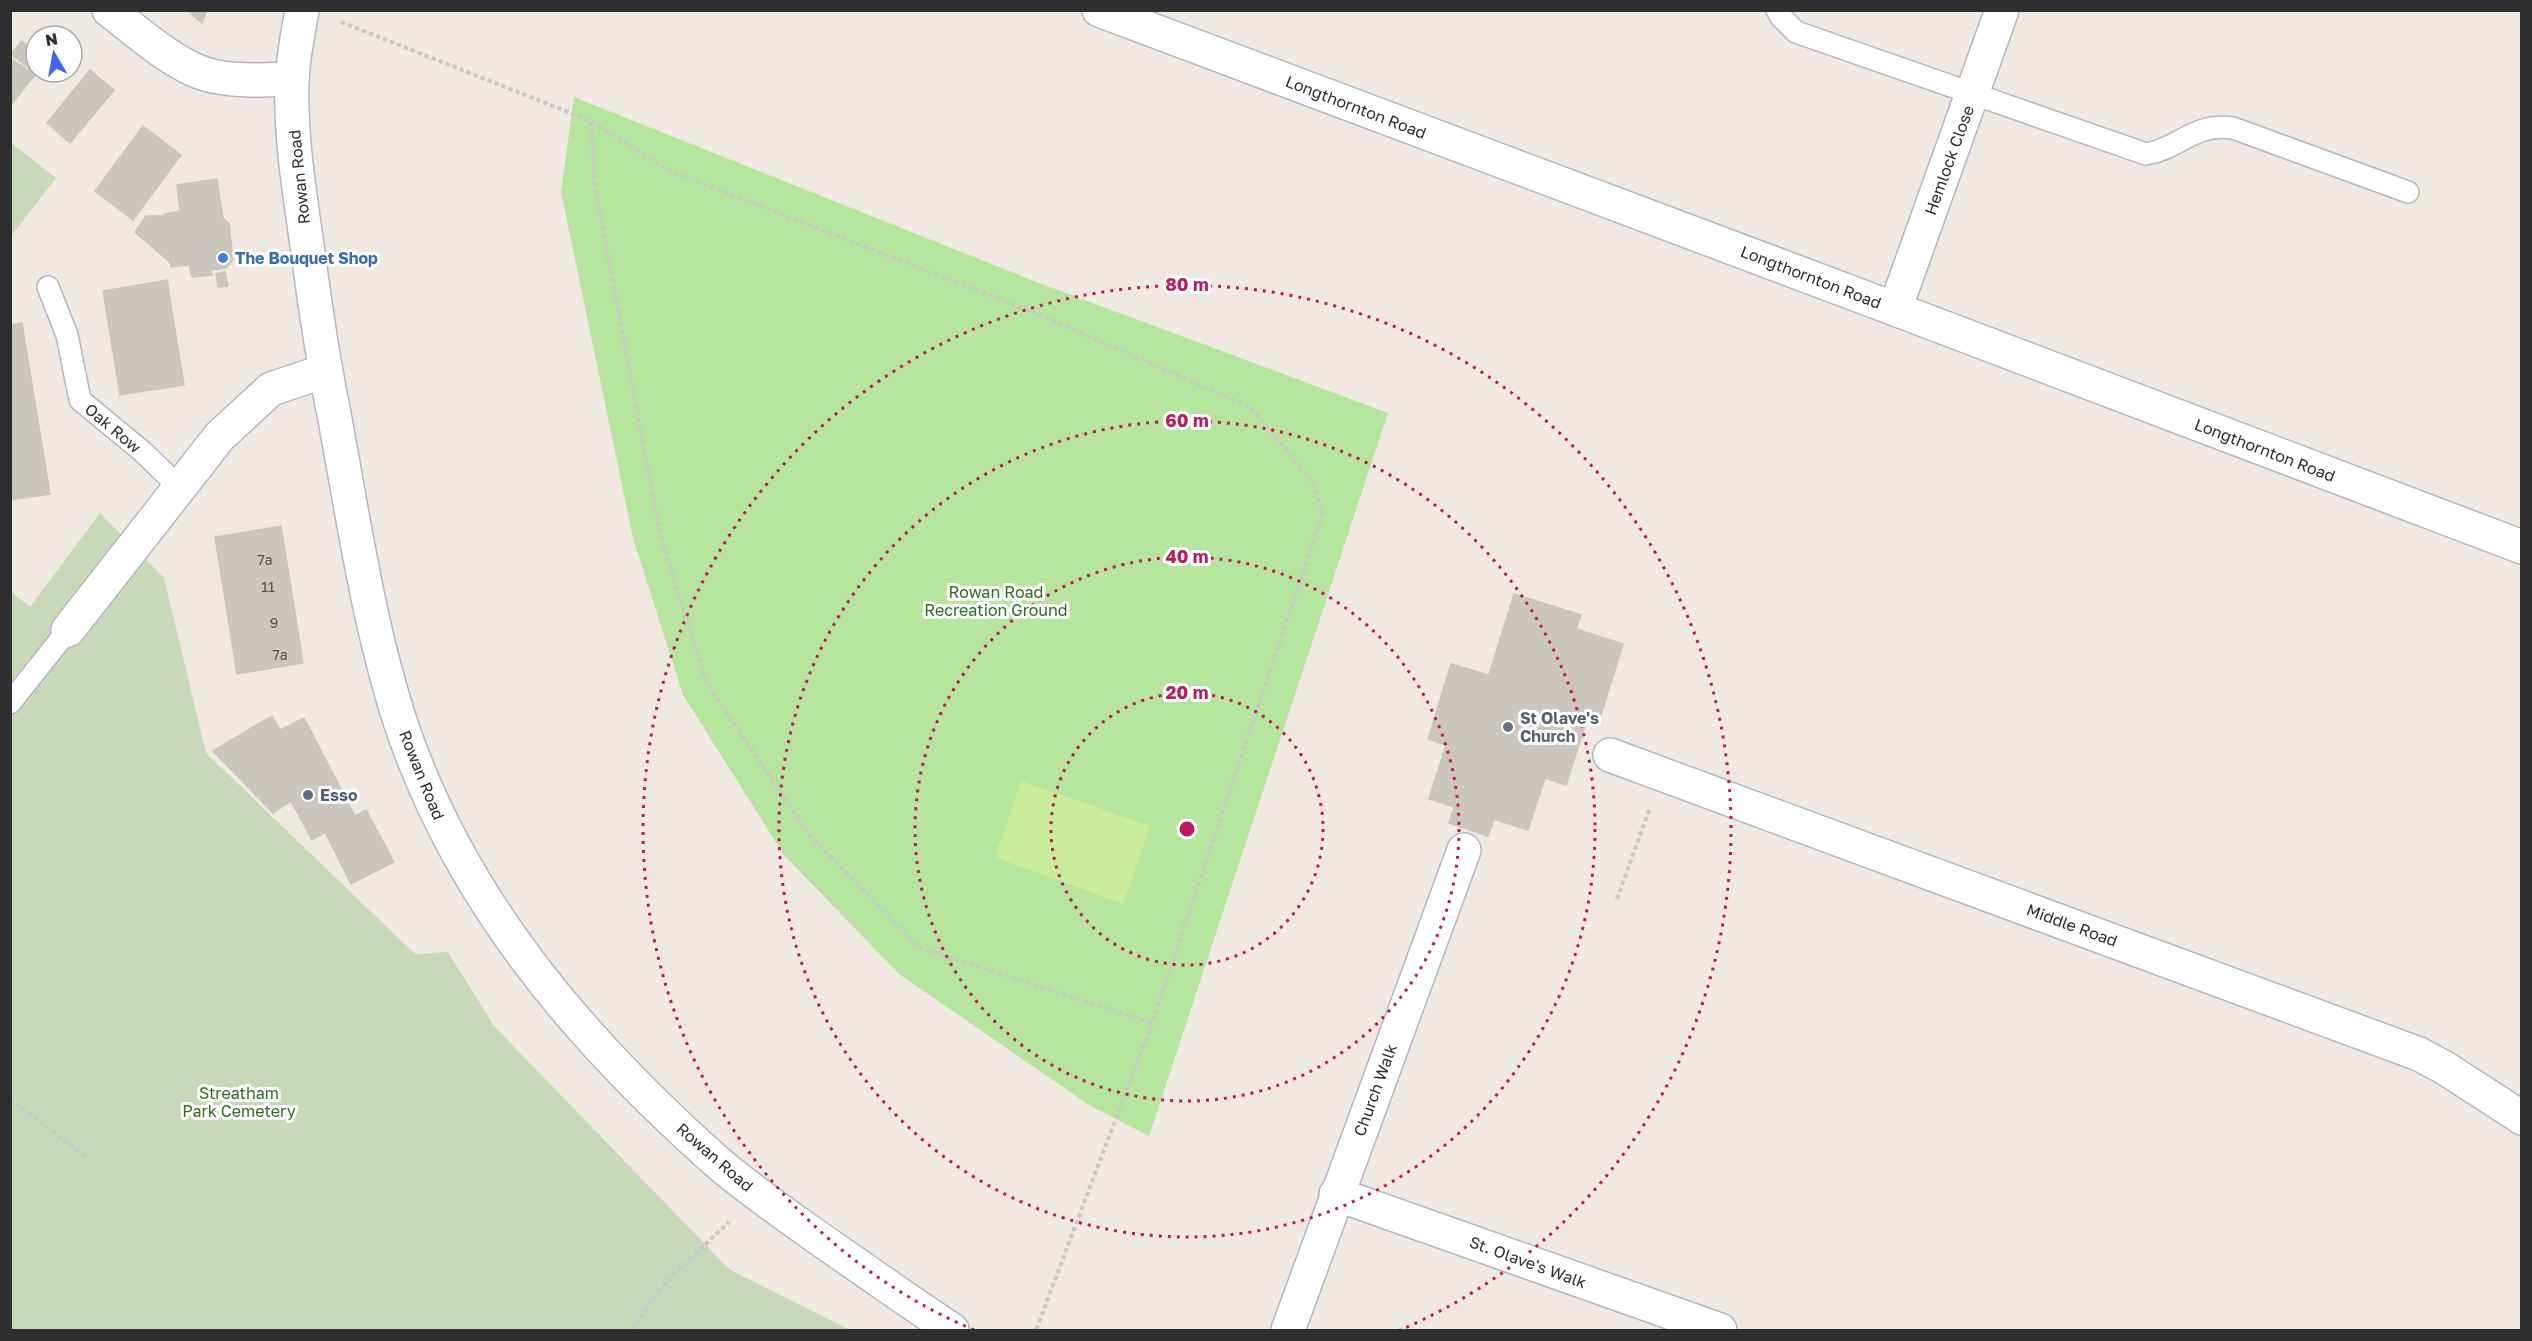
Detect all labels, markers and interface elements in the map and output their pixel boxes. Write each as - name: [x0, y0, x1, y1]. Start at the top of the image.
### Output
- north arrow: [24, 24, 84, 84]
- text: N: [44, 28, 59, 50]
- street label: Longthornton Road: [1283, 71, 1429, 143]
- street label: Hemlock Close: [1920, 102, 1978, 218]
- street label: Rowan Road: [284, 129, 314, 225]
- street label: Longthornton Road: [1738, 241, 1884, 313]
- place label: The Bouquet Shop: [235, 248, 378, 268]
- marker: The Bouquet Shop: [216, 251, 230, 265]
- text: 80 m: [1165, 273, 1209, 295]
- street label: Oak Row: [81, 399, 145, 457]
- text: 60 m: [1165, 409, 1209, 431]
- street label: Longthornton Road: [2192, 414, 2338, 486]
- text: 40 m: [1165, 545, 1209, 567]
- house number: 7a: [257, 551, 273, 568]
- house number: 11: [261, 578, 275, 595]
- park label: Rowan Road Recreation Ground: [924, 582, 1068, 620]
- house number: 9: [270, 614, 278, 631]
- house number: 7a: [272, 646, 288, 663]
- text: 20 m: [1166, 681, 1208, 703]
- place label: St Olave's Church: [1520, 708, 1599, 746]
- marker: St Olave's Church: [1501, 720, 1515, 734]
- street label: Rowan Road: [395, 727, 449, 823]
- place label: Esso: [320, 785, 358, 805]
- marker: Esso: [301, 788, 315, 802]
- centre of rings: [1177, 819, 1197, 839]
- street label: Middle Road: [2024, 899, 2120, 951]
- street label: Church Walk: [1349, 1041, 1401, 1139]
- park label: Streatham Park Cemetery: [182, 1083, 296, 1121]
- street label: Rowan Road: [673, 1118, 757, 1196]
- street label: St. Olave's Walk: [1467, 1232, 1589, 1292]

